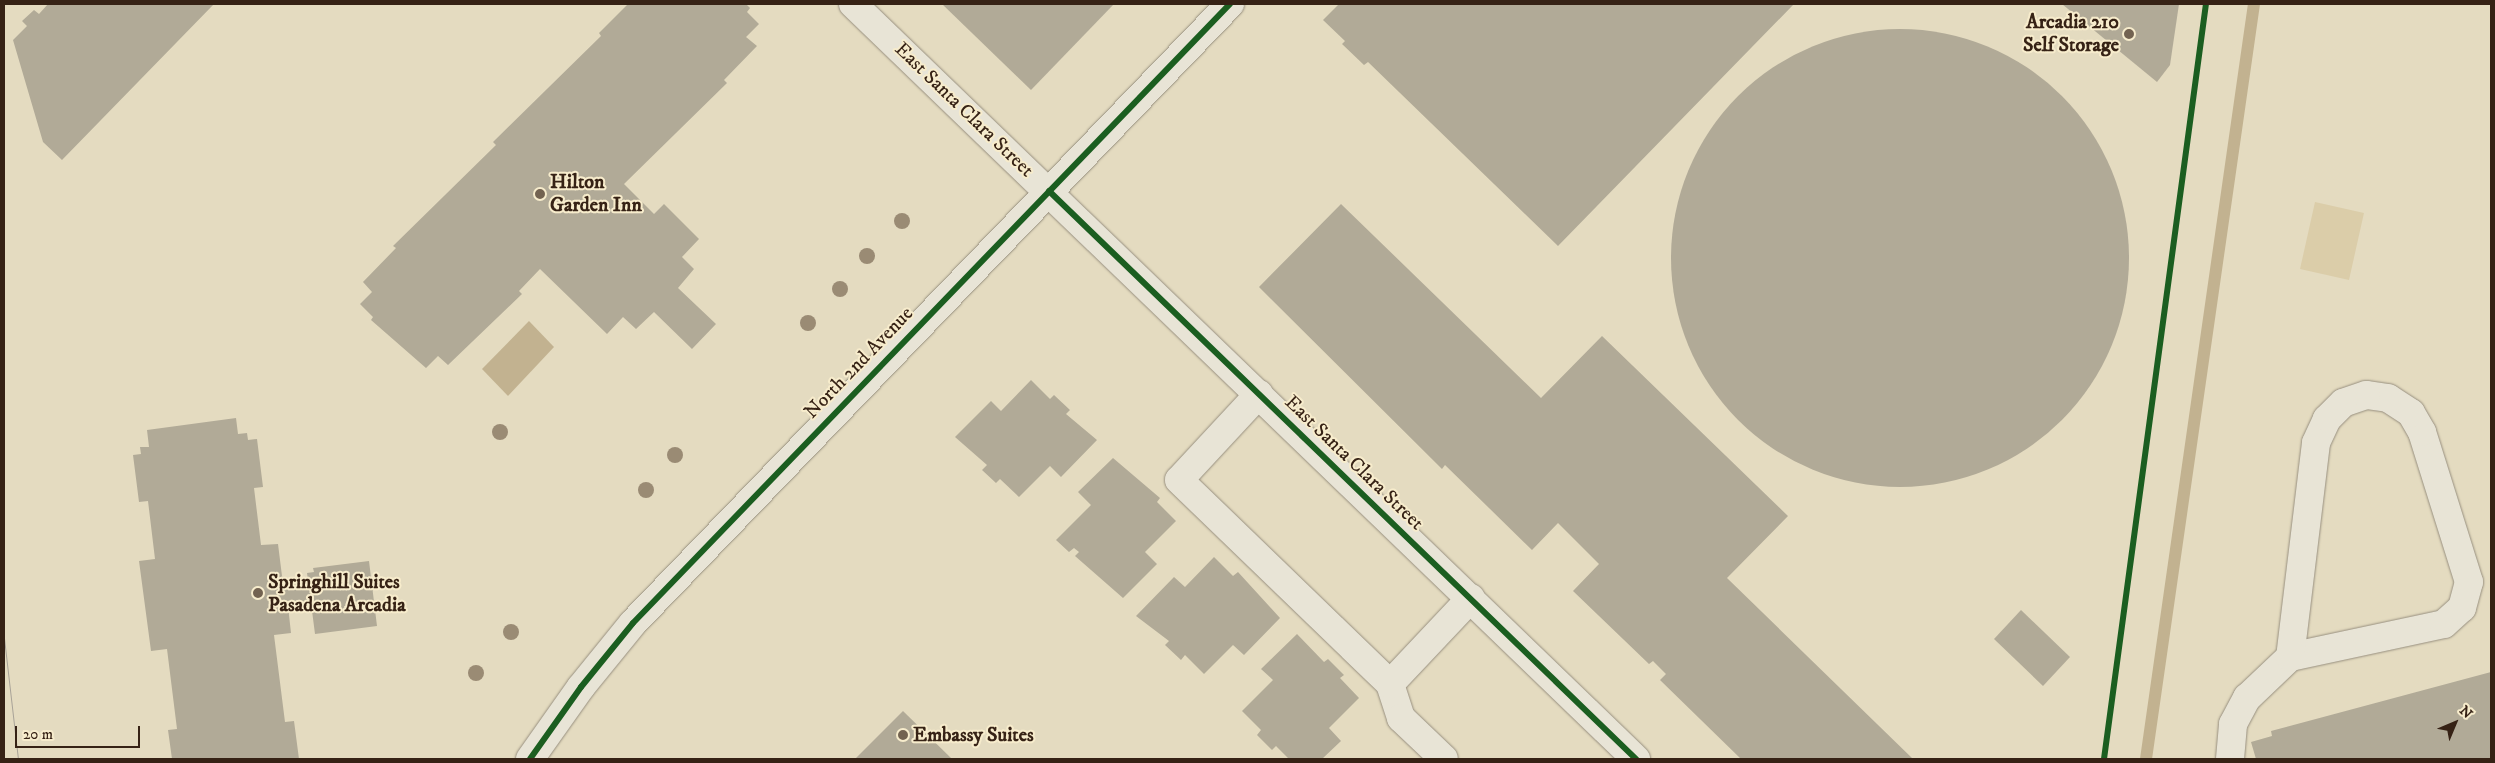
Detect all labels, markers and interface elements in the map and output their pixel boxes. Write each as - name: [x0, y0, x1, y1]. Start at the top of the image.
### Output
- place label: Arcadia 210 Self Storage: [2023, 10, 2119, 57]
- marker: Arcadia 210 Self Storage: [2123, 28, 2135, 40]
- street label: East Santa Clara Street: [890, 38, 1038, 182]
- place label: Hilton Garden Inn: [550, 170, 642, 217]
- marker: Hilton Garden Inn: [534, 188, 546, 200]
- street label: North 2nd Avenue: [800, 302, 918, 424]
- street label: East Santa Clara Street: [1280, 391, 1428, 535]
- place label: Springhill Suites Pasadena Arcadia: [268, 570, 406, 617]
- marker: Springhill Suites Pasadena Arcadia: [252, 587, 264, 599]
- north arrow: [2430, 698, 2480, 748]
- text: N: [2455, 702, 2476, 723]
- scale bar: [18, 716, 142, 748]
- place label: Embassy Suites: [913, 723, 1034, 747]
- text: 20 m: [23, 725, 53, 744]
- marker: Embassy Suites: [897, 729, 909, 741]

